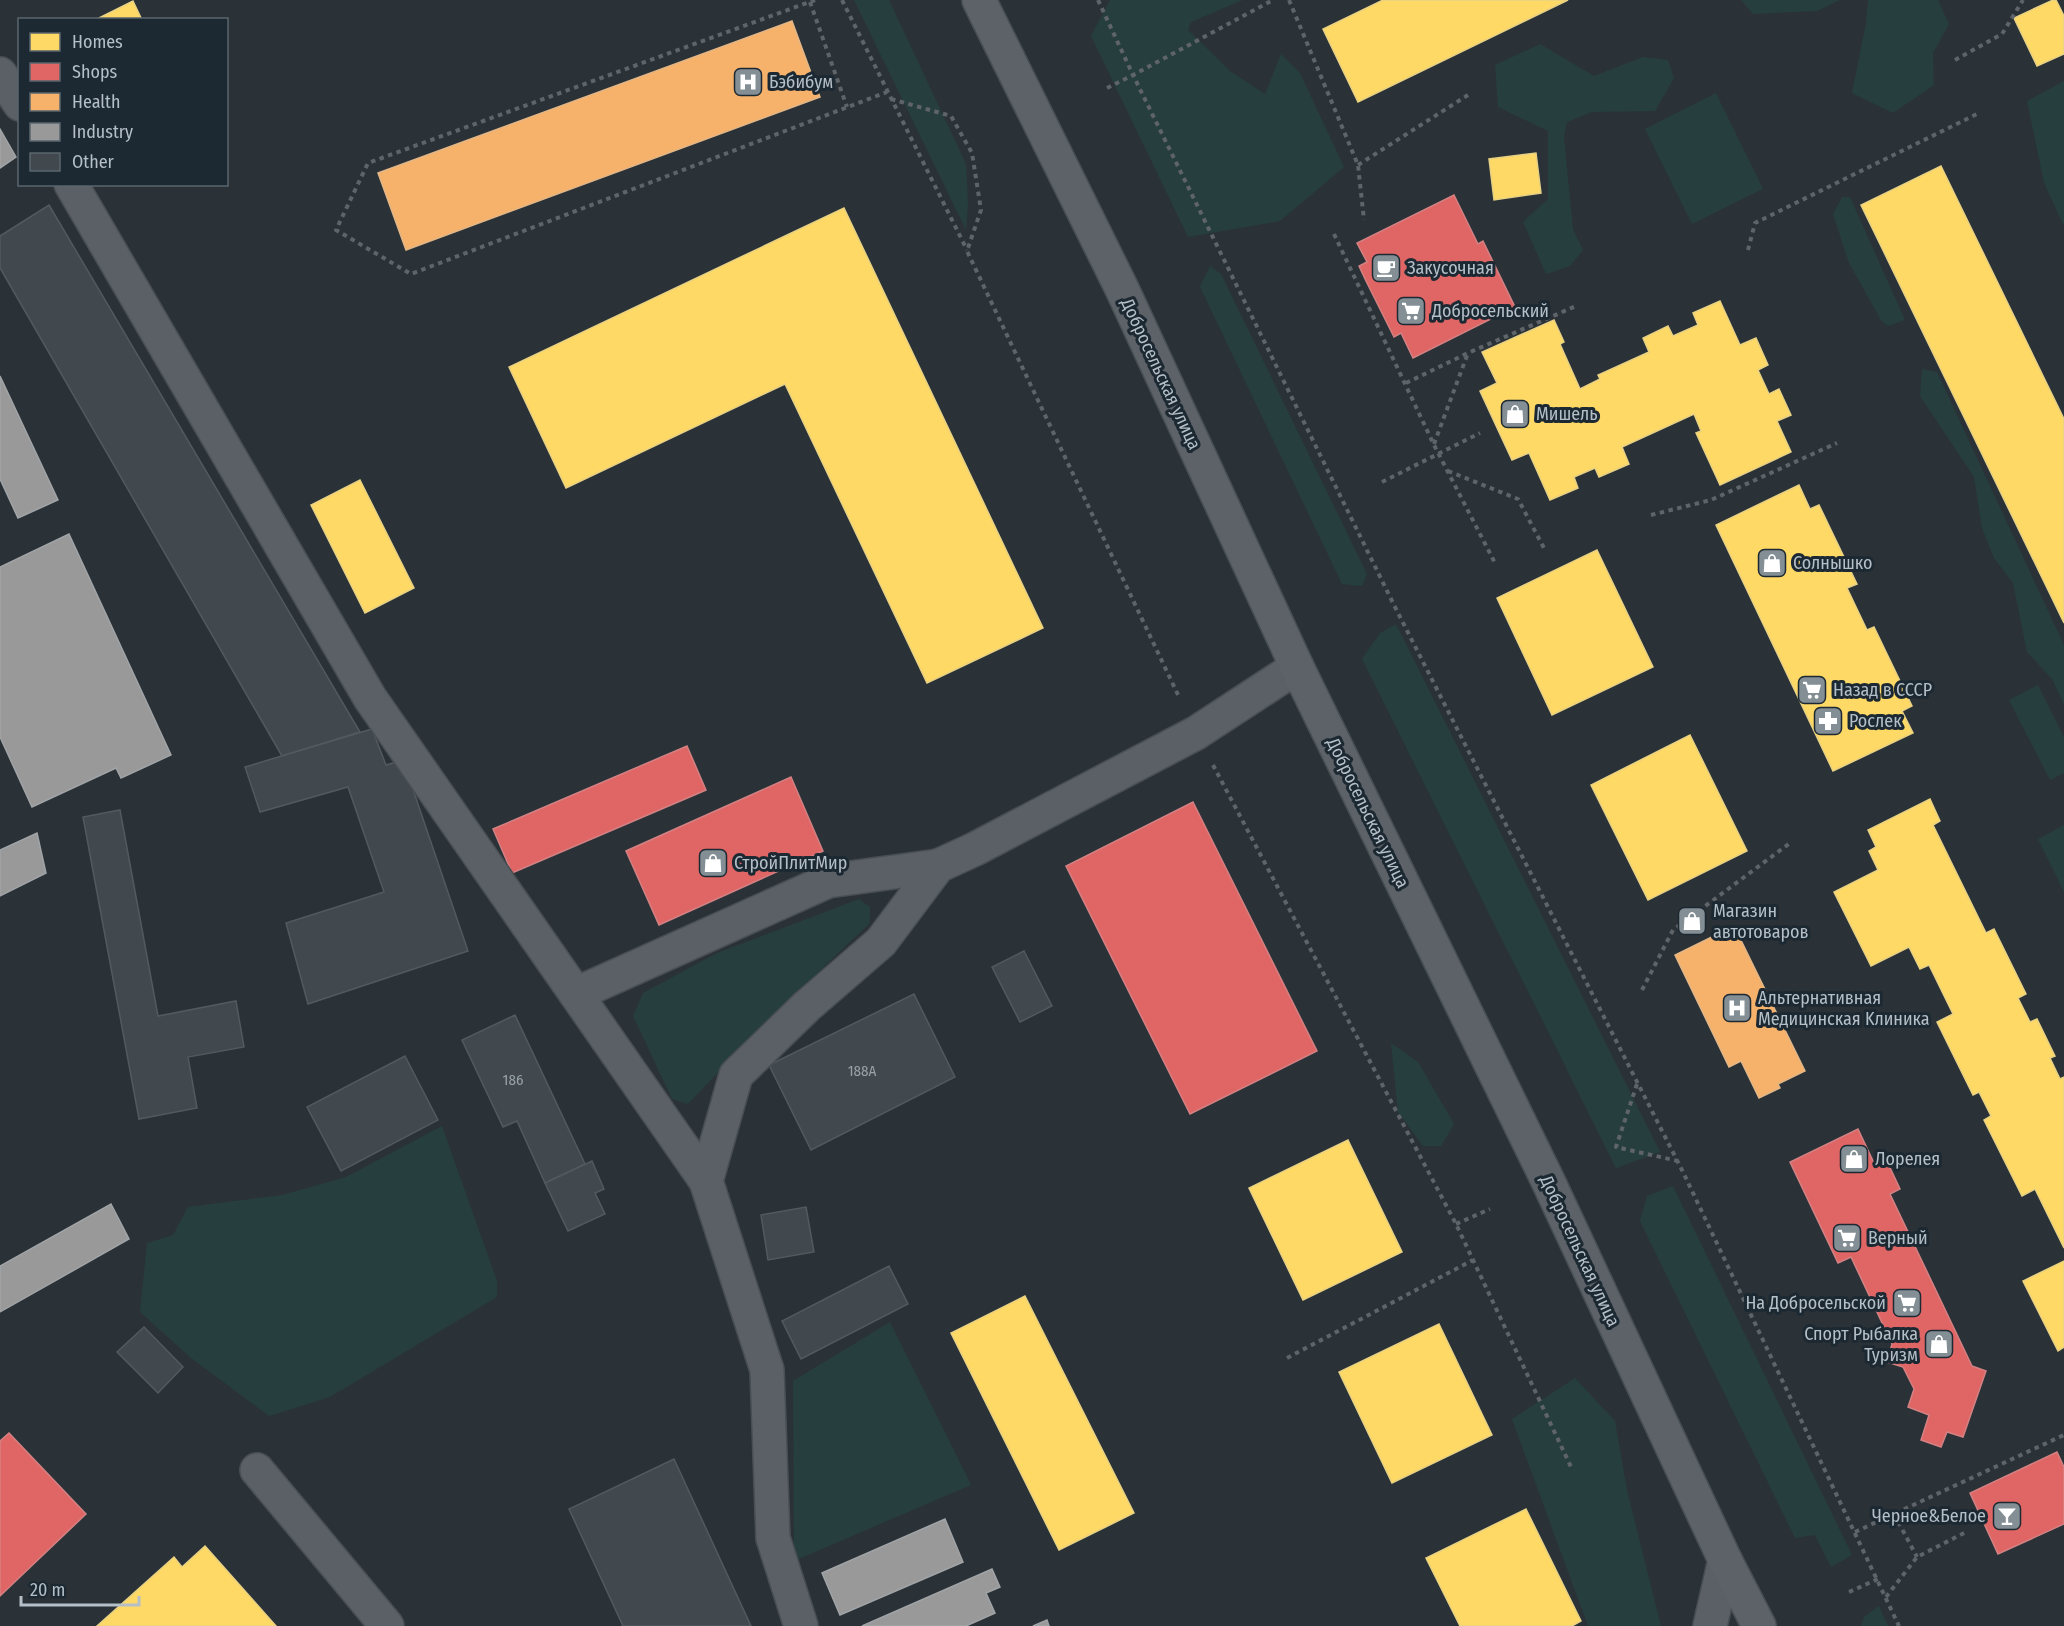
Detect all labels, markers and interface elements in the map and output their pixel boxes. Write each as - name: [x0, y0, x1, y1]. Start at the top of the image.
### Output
- legend: [18, 18, 228, 186]
- text: Homes: [72, 31, 123, 53]
- text: Shops: [72, 61, 117, 83]
- hospital icon: Бэбибум: [732, 66, 764, 98]
- place label: Бэбибум: [769, 71, 833, 93]
- text: Health: [72, 91, 120, 113]
- text: Industry: [72, 121, 133, 143]
- text: Other: [72, 151, 115, 173]
- cafe icon: Закусочная: [1370, 252, 1402, 284]
- place label: Закусочная: [1407, 257, 1494, 279]
- street label: Добросельская улица: [1116, 294, 1206, 453]
- supermarket icon: Добросельский: [1395, 295, 1427, 327]
- place label: Добросельский: [1431, 300, 1549, 322]
- shop icon: Мишель: [1499, 398, 1531, 430]
- place label: Мишель: [1536, 403, 1598, 425]
- shop icon: Солнышко: [1756, 547, 1788, 579]
- place label: Солнышко: [1793, 552, 1873, 574]
- supermarket icon: Назад в СССР: [1796, 674, 1828, 706]
- place label: Назад в СССР: [1833, 679, 1932, 701]
- pharmacy icon: Рослек: [1812, 705, 1844, 737]
- place label: Рослек: [1849, 710, 1902, 732]
- street label: Добросельская улица: [1322, 733, 1414, 892]
- shop icon: СтройПлитМир: [697, 847, 729, 879]
- place label: СтройПлитМир: [734, 852, 847, 874]
- place label: Магазин автотоваров: [1713, 900, 1809, 943]
- shop icon: Магазин автотоваров: [1676, 905, 1708, 937]
- place label: Альтернативная Mедицинская Kлиника: [1758, 987, 1930, 1030]
- hospital icon: Альтернативная Mедицинская Kлиника: [1721, 992, 1753, 1024]
- house number: 188А: [848, 1062, 876, 1080]
- house number: 186: [503, 1071, 523, 1089]
- shop icon: Лорелея: [1838, 1143, 1870, 1175]
- place label: Лорелея: [1875, 1148, 1940, 1170]
- street label: Добросельская улица: [1535, 1171, 1625, 1330]
- supermarket icon: Верный: [1831, 1222, 1863, 1254]
- place label: Верный: [1868, 1227, 1928, 1249]
- supermarket icon: На Добросельской: [1891, 1287, 1923, 1319]
- place label: На Добросельской: [1745, 1292, 1886, 1314]
- place label: Спорт Рыбалка Туризм: [1804, 1323, 1918, 1366]
- shop icon: Спорт Рыбалка Туризм: [1923, 1328, 1955, 1360]
- bar icon: Черное&Белое: [1991, 1500, 2023, 1532]
- place label: Черное&Белое: [1872, 1505, 1986, 1527]
- scale bar: [21, 1569, 140, 1607]
- text: 20 m: [30, 1579, 65, 1601]

